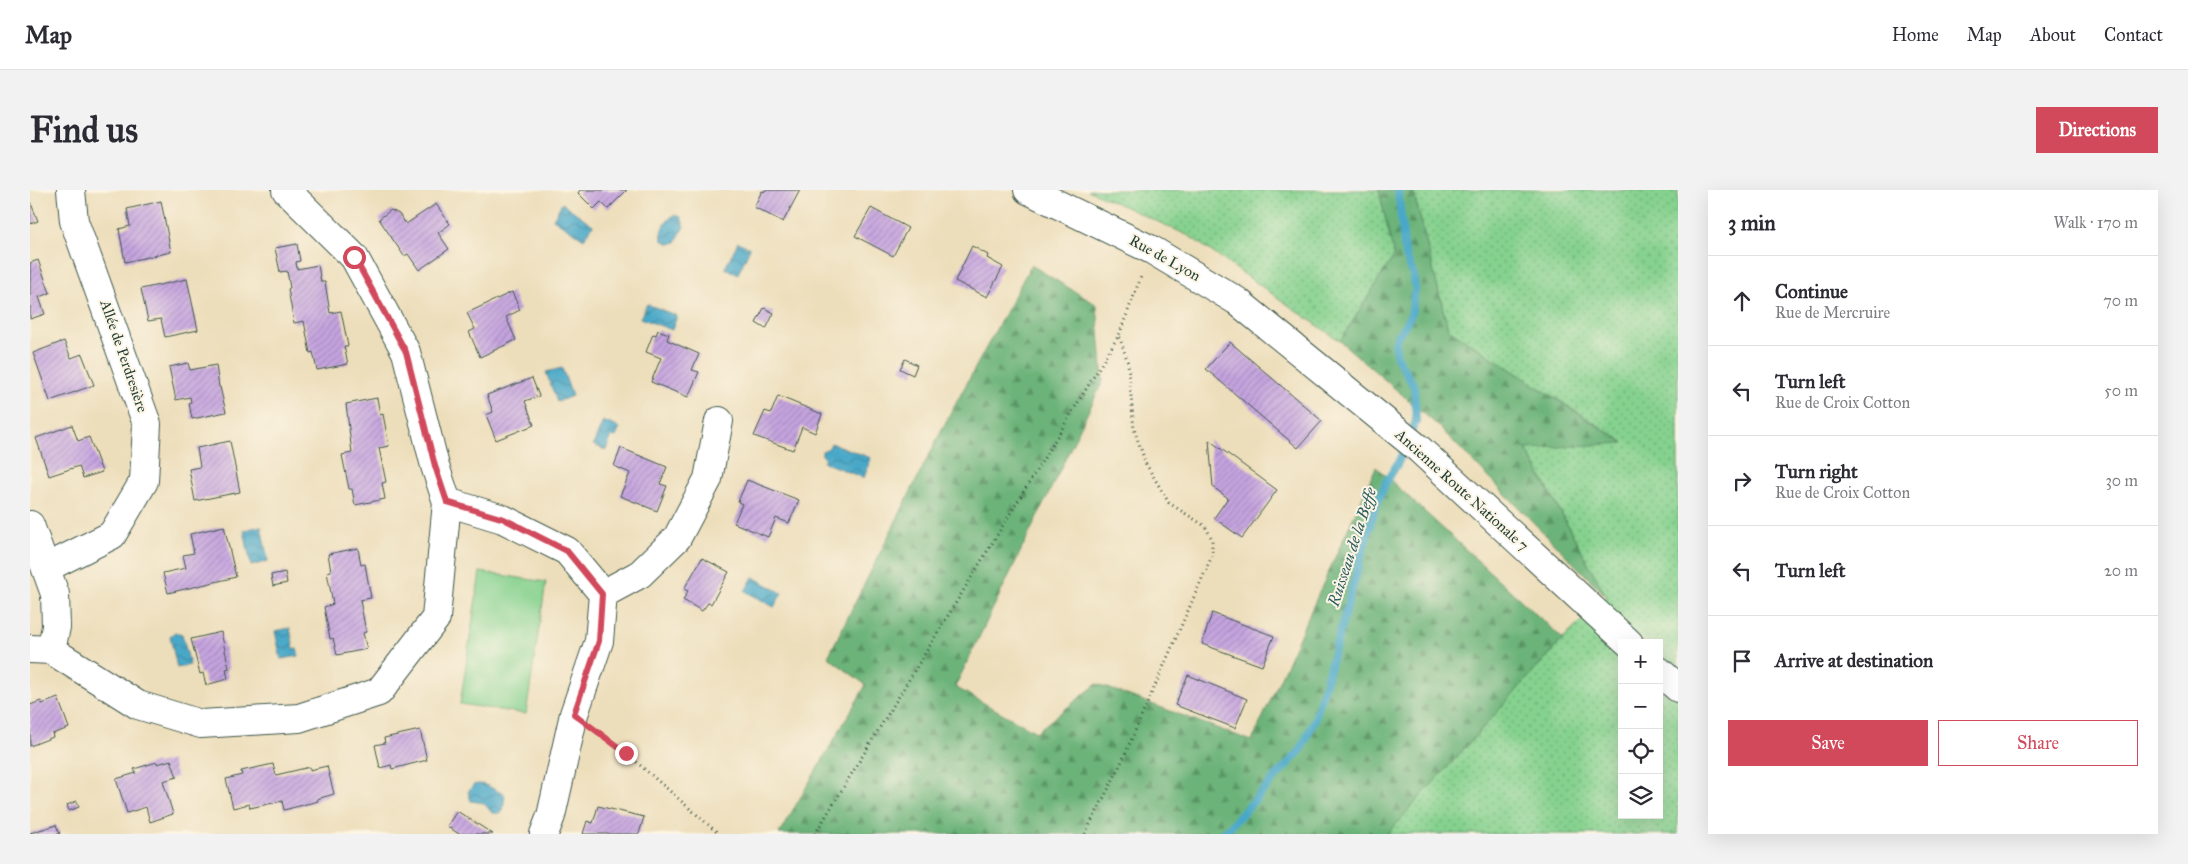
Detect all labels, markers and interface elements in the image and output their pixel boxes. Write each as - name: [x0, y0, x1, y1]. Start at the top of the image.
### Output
- text: Map: [25, 20, 72, 50]
- text: Home: [1892, 24, 1939, 46]
- text: Map: [1967, 24, 2002, 46]
- text: About: [2030, 24, 2076, 46]
- text: Contact: [2104, 24, 2163, 46]
- button: Directions: [2036, 107, 2158, 153]
- text: Find us: [30, 109, 138, 152]
- text: 3 min: [1728, 210, 1776, 236]
- text: Walk · 170 m: [2054, 213, 2138, 232]
- street label: Rue de Lyon: [1126, 231, 1204, 285]
- route start: [343, 246, 366, 269]
- text: Continue: [1775, 280, 1848, 303]
- icon: ahead: [1728, 287, 1756, 315]
- text: 70 m: [2103, 291, 2138, 310]
- street label: Allée de Perdresière: [96, 296, 152, 415]
- text: Rue de Mercruire: [1775, 303, 1890, 322]
- text: Turn left: [1775, 370, 1845, 393]
- icon: left: [1728, 377, 1756, 405]
- text: 50 m: [2104, 381, 2138, 400]
- text: Rue de Croix Cotton: [1775, 393, 1910, 412]
- street label: Ancienne Route Nationale 7: [1391, 425, 1532, 555]
- text: Turn right: [1775, 460, 1858, 483]
- icon: right: [1728, 467, 1756, 495]
- text: 30 m: [2105, 471, 2138, 490]
- text: Rue de Croix Cotton: [1775, 483, 1910, 502]
- water label: Ruisseau de la Beffe: [1324, 484, 1381, 610]
- icon: left: [1728, 557, 1756, 585]
- text: Turn left: [1775, 559, 1845, 582]
- text: 20 m: [2104, 561, 2138, 580]
- map controls: [1618, 639, 1663, 819]
- button: +: [1618, 639, 1663, 684]
- icon: arrive: [1728, 647, 1756, 675]
- text: Arrive at destination: [1775, 649, 1933, 672]
- button: −: [1618, 684, 1663, 729]
- button: Save: [1728, 720, 1928, 766]
- button: Share: [1938, 720, 2138, 766]
- button: locate: [1618, 729, 1663, 774]
- route end: [615, 742, 638, 765]
- button: layers: [1618, 774, 1663, 819]

